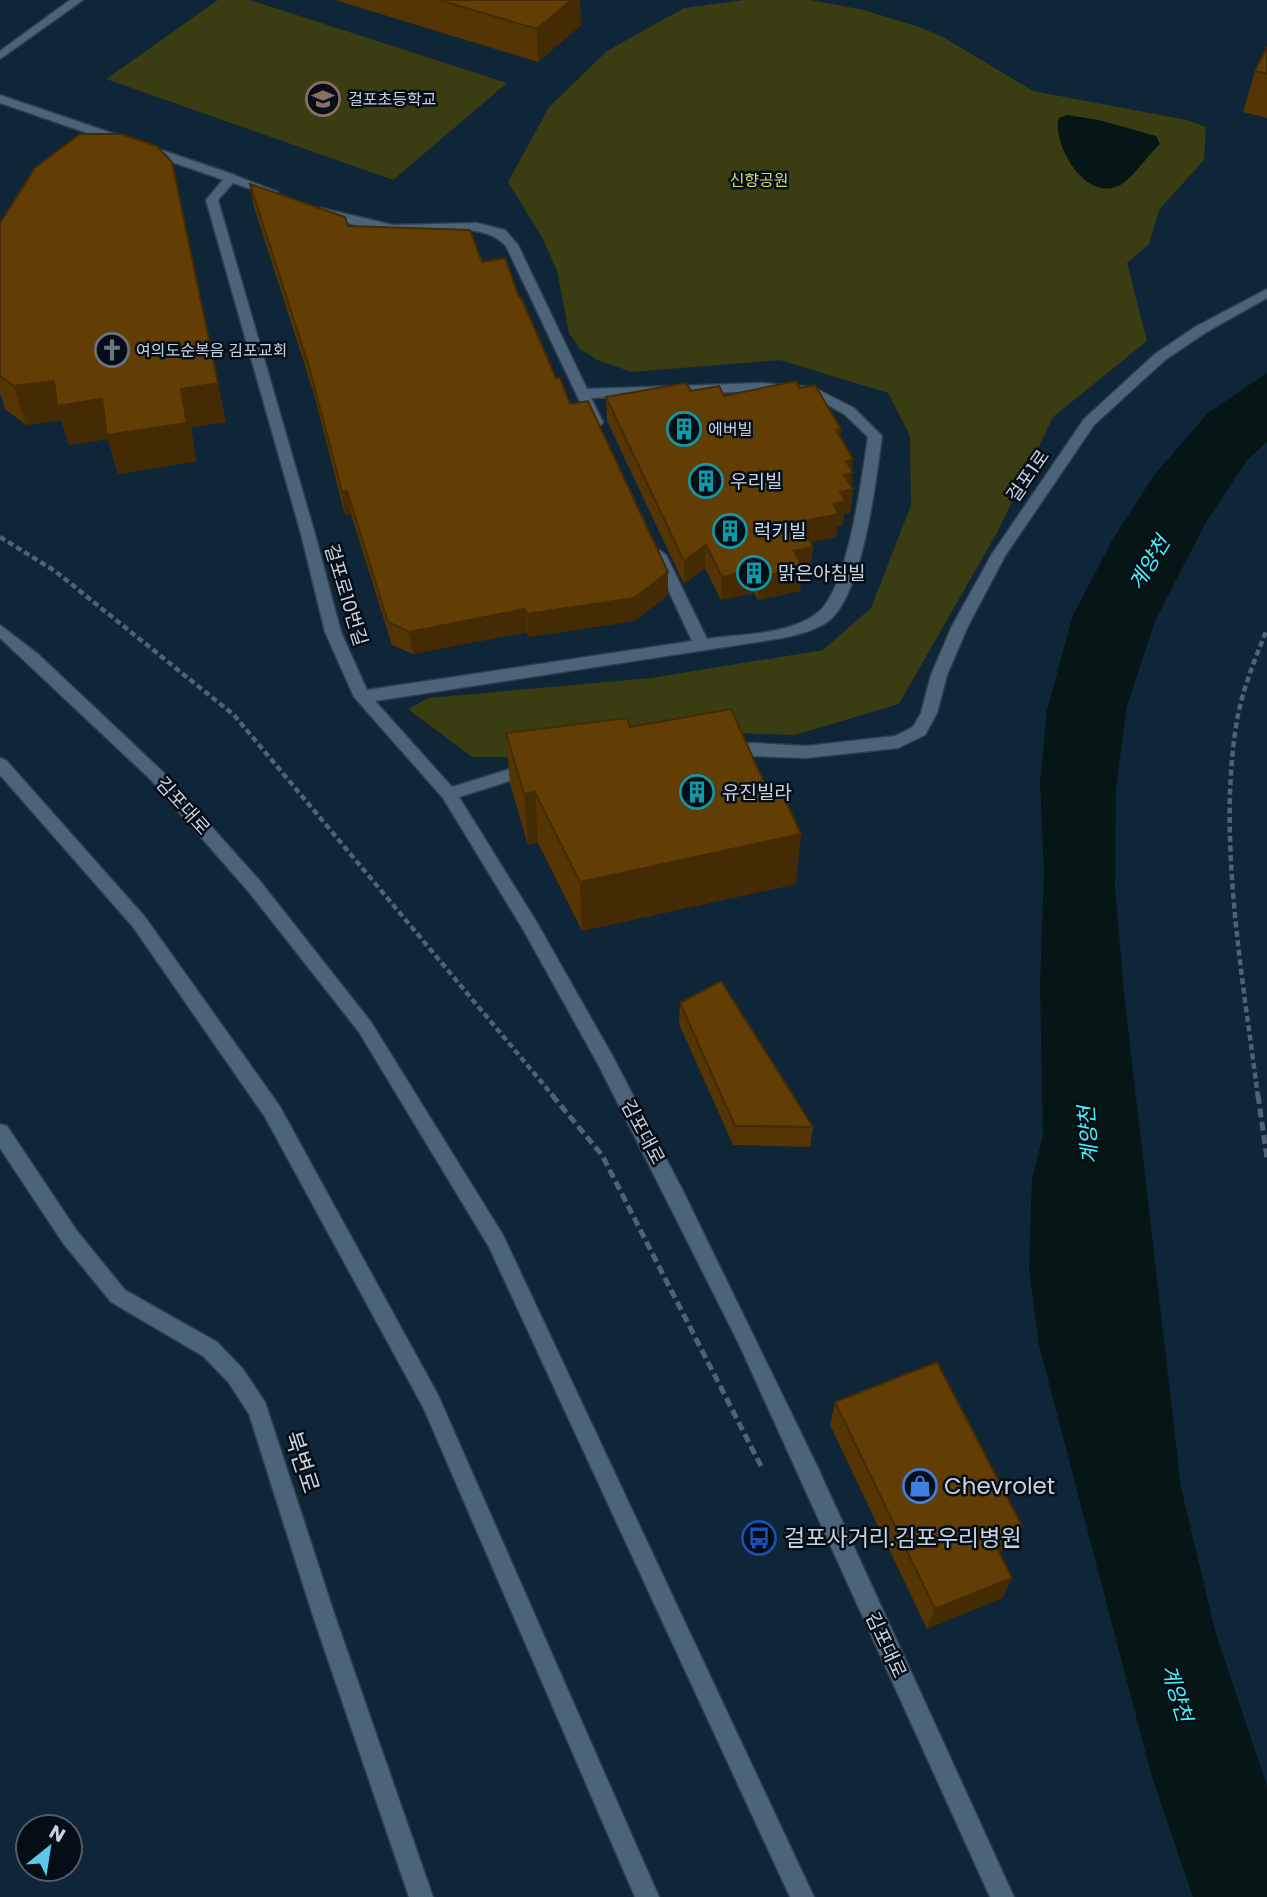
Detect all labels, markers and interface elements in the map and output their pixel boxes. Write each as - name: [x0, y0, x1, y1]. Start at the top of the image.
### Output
- school or university icon: 걸포초등학교: [304, 80, 342, 118]
- place label: 걸포초등학교: [348, 88, 436, 111]
- park label: 신향공원: [730, 169, 788, 192]
- church icon: 여의도순복음 김포교회: [93, 331, 131, 369]
- place label: 여의도순복음 김포교회: [136, 339, 287, 362]
- building icon: 에버빌: [665, 410, 703, 448]
- place label: 에버빌: [708, 418, 752, 441]
- street label: 걸포1로: [1000, 444, 1056, 508]
- building icon: 우리빌: [687, 462, 725, 500]
- place label: 우리빌: [730, 468, 782, 495]
- building icon: 럭키빌: [711, 512, 749, 550]
- place label: 럭키빌: [754, 518, 806, 545]
- water label: 계양천: [1122, 528, 1178, 595]
- street label: 걸포로10번길: [318, 541, 374, 649]
- building icon: 맑은아침빌: [735, 554, 773, 592]
- place label: 맑은아침빌: [778, 560, 865, 587]
- street label: 김포대로: [150, 771, 216, 841]
- building icon: 유진빌라: [678, 773, 716, 811]
- place label: 유진빌라: [722, 779, 792, 806]
- street label: 김포대로: [615, 1095, 671, 1169]
- water label: 계양천: [1071, 1102, 1104, 1165]
- street label: 북변로: [277, 1427, 327, 1497]
- shop icon: Chevrolet: [901, 1467, 939, 1505]
- place label: Chevrolet: [944, 1470, 1055, 1502]
- bus stop icon: 걸포사거리.김포우리병원: [740, 1519, 778, 1557]
- place label: 걸포사거리.김포우리병원: [784, 1522, 1022, 1554]
- street label: 김포대로: [859, 1608, 913, 1682]
- water label: 계양천: [1155, 1661, 1200, 1728]
- north arrow: [14, 1813, 84, 1883]
- text: N: [44, 1818, 70, 1849]

